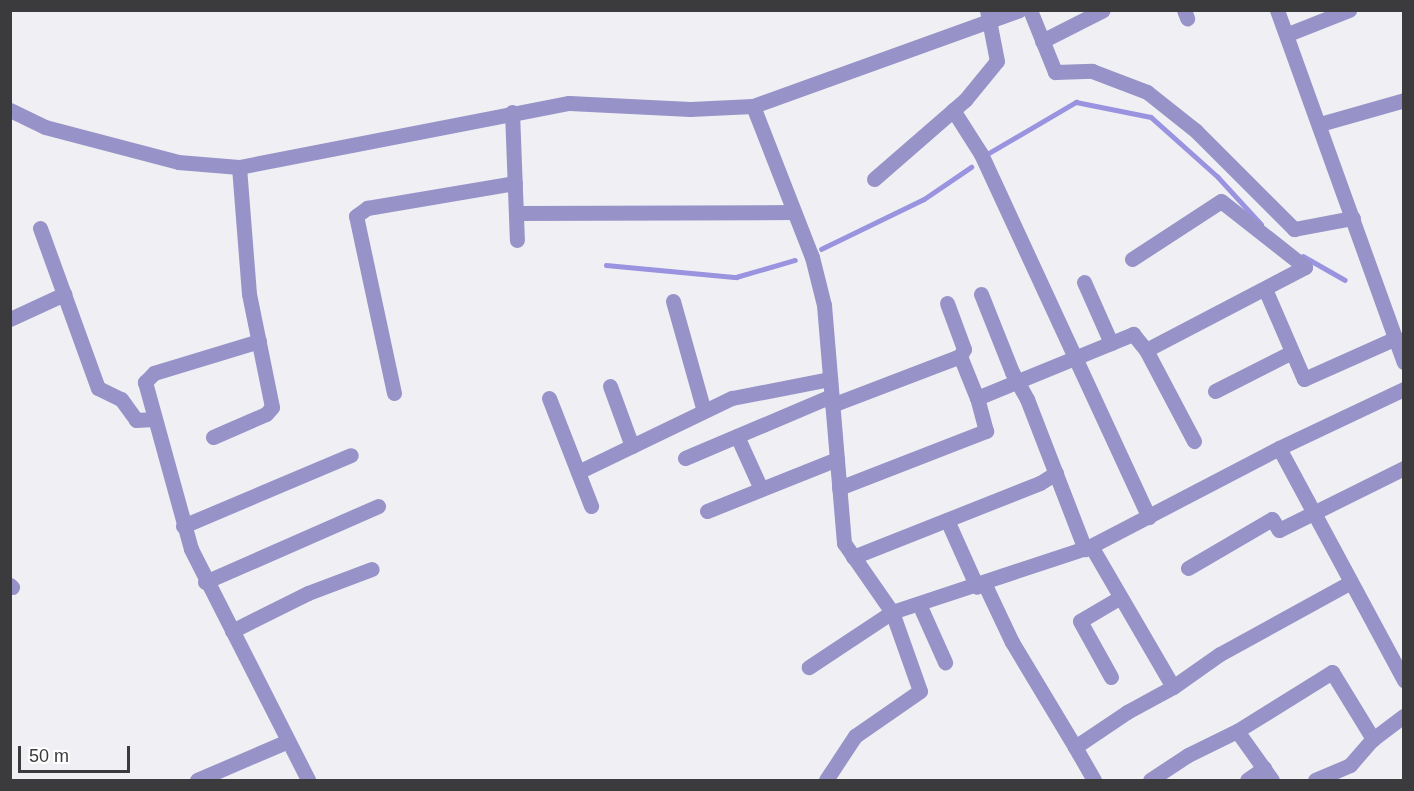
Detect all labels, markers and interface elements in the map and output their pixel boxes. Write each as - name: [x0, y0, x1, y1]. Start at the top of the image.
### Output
- scale bar: [21, 734, 134, 772]
- text: 50 m: [29, 746, 69, 766]

